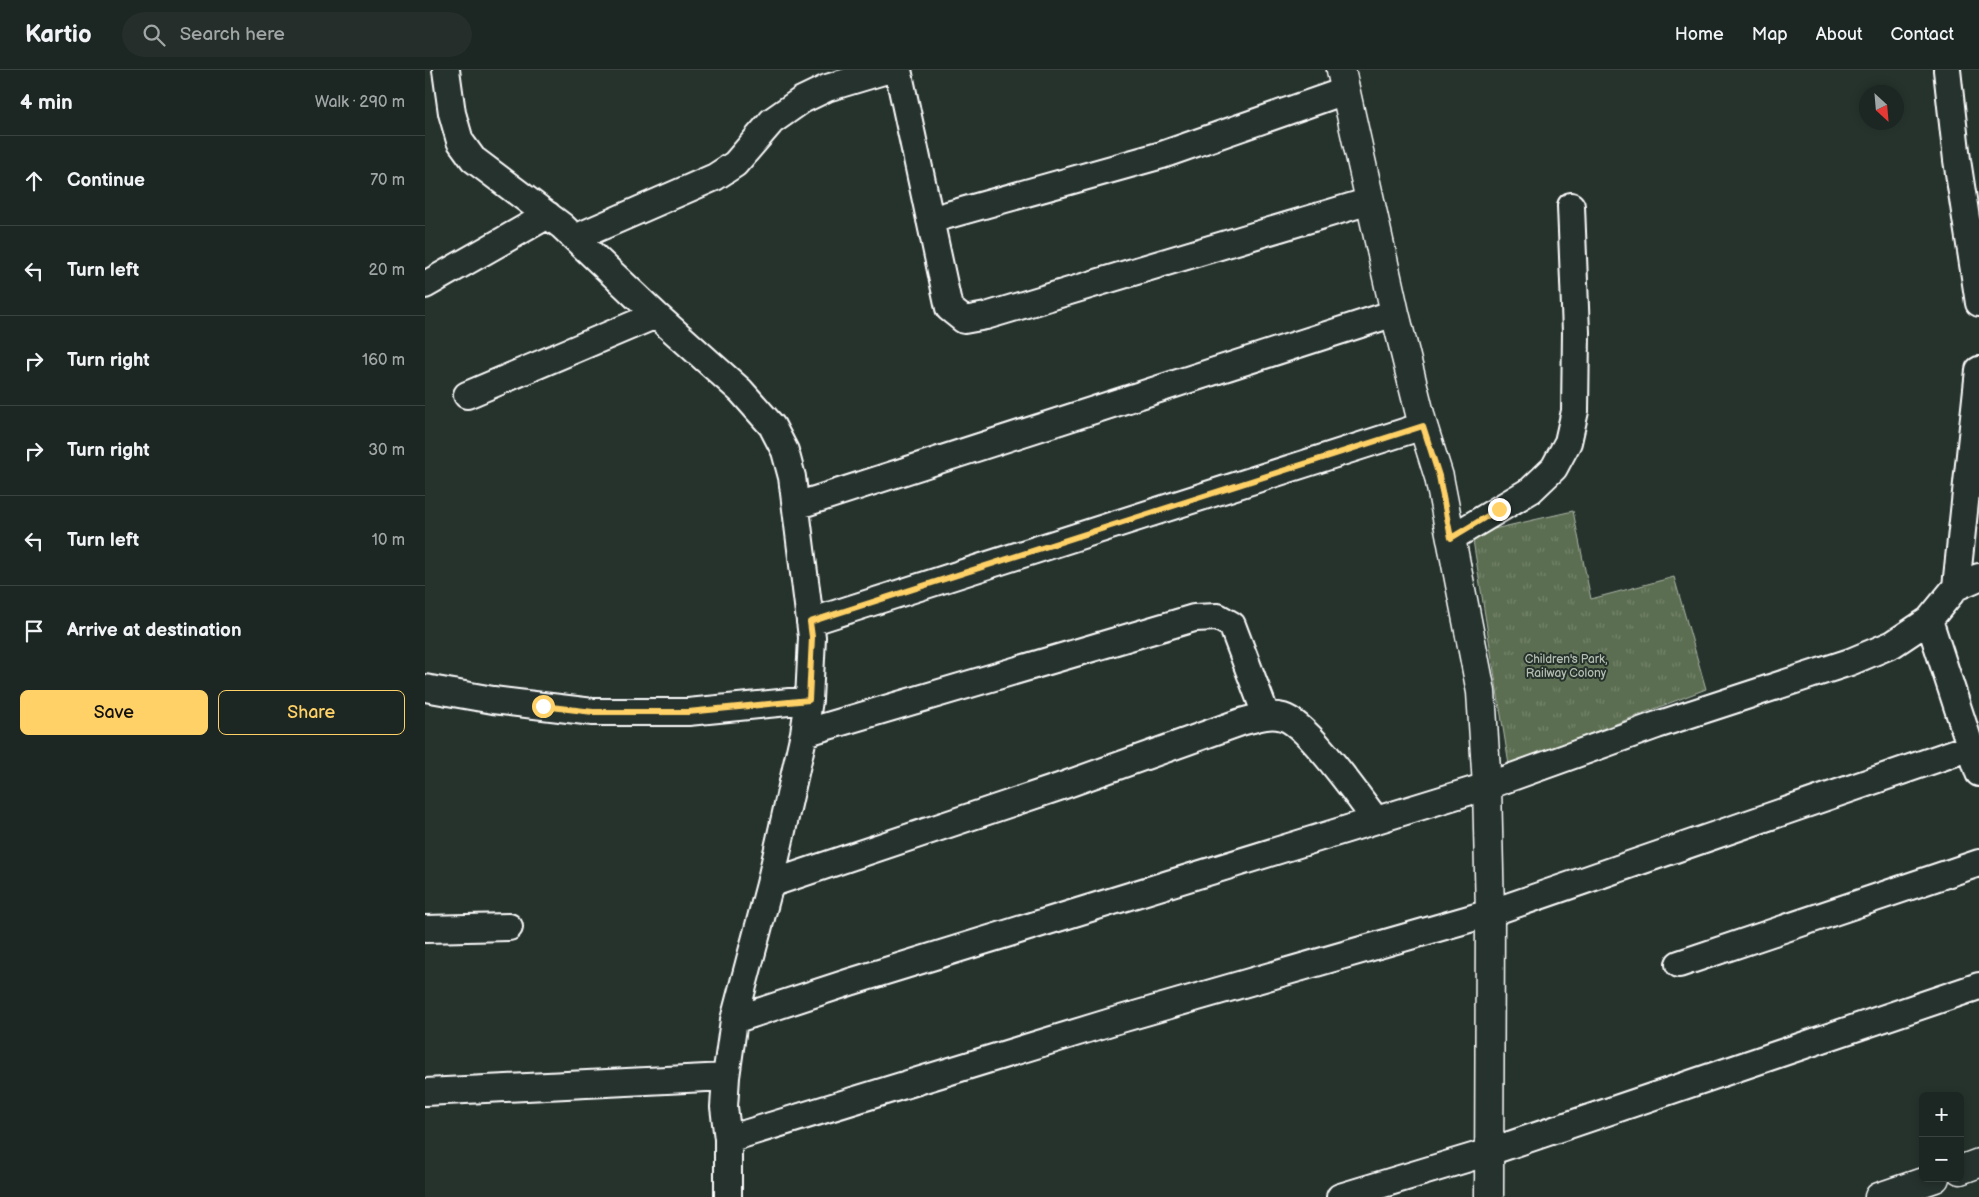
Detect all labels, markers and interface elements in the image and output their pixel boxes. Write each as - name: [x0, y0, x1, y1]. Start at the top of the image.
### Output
- search box: [122, 12, 472, 57]
- text: Kartio: [25, 20, 92, 49]
- icon: search: [140, 21, 168, 49]
- text: Search here: [180, 23, 285, 46]
- text: Home: [1675, 24, 1724, 45]
- text: Map: [1752, 24, 1788, 45]
- text: About: [1816, 24, 1863, 45]
- text: Contact: [1891, 24, 1954, 45]
- north arrow: [1859, 85, 1904, 130]
- text: 4 min: [20, 90, 73, 115]
- text: Walk · 290 m: [315, 93, 405, 112]
- icon: ahead: [20, 167, 48, 195]
- text: Continue: [67, 169, 145, 192]
- text: 70 m: [370, 171, 405, 190]
- icon: left: [20, 257, 48, 285]
- text: Turn left: [67, 259, 139, 282]
- text: 20 m: [369, 261, 405, 280]
- icon: right: [20, 347, 48, 375]
- text: Turn right: [67, 349, 150, 372]
- text: 160 m: [362, 351, 405, 370]
- icon: right: [20, 437, 48, 465]
- text: Turn right: [67, 439, 150, 462]
- text: 30 m: [368, 441, 405, 460]
- route end: [1488, 498, 1511, 521]
- icon: left: [20, 527, 48, 555]
- text: Turn left: [67, 529, 139, 552]
- text: 10 m: [372, 531, 405, 550]
- icon: arrive: [20, 617, 48, 645]
- text: Arrive at destination: [67, 619, 242, 642]
- park label: Children's Park, Railway Colony: [1525, 652, 1607, 681]
- button: Save: [20, 690, 208, 735]
- button: Share: [218, 690, 405, 735]
- route start: [532, 695, 555, 718]
- map controls: [1919, 1092, 1964, 1182]
- button: +: [1919, 1092, 1964, 1137]
- button: −: [1919, 1137, 1964, 1182]

